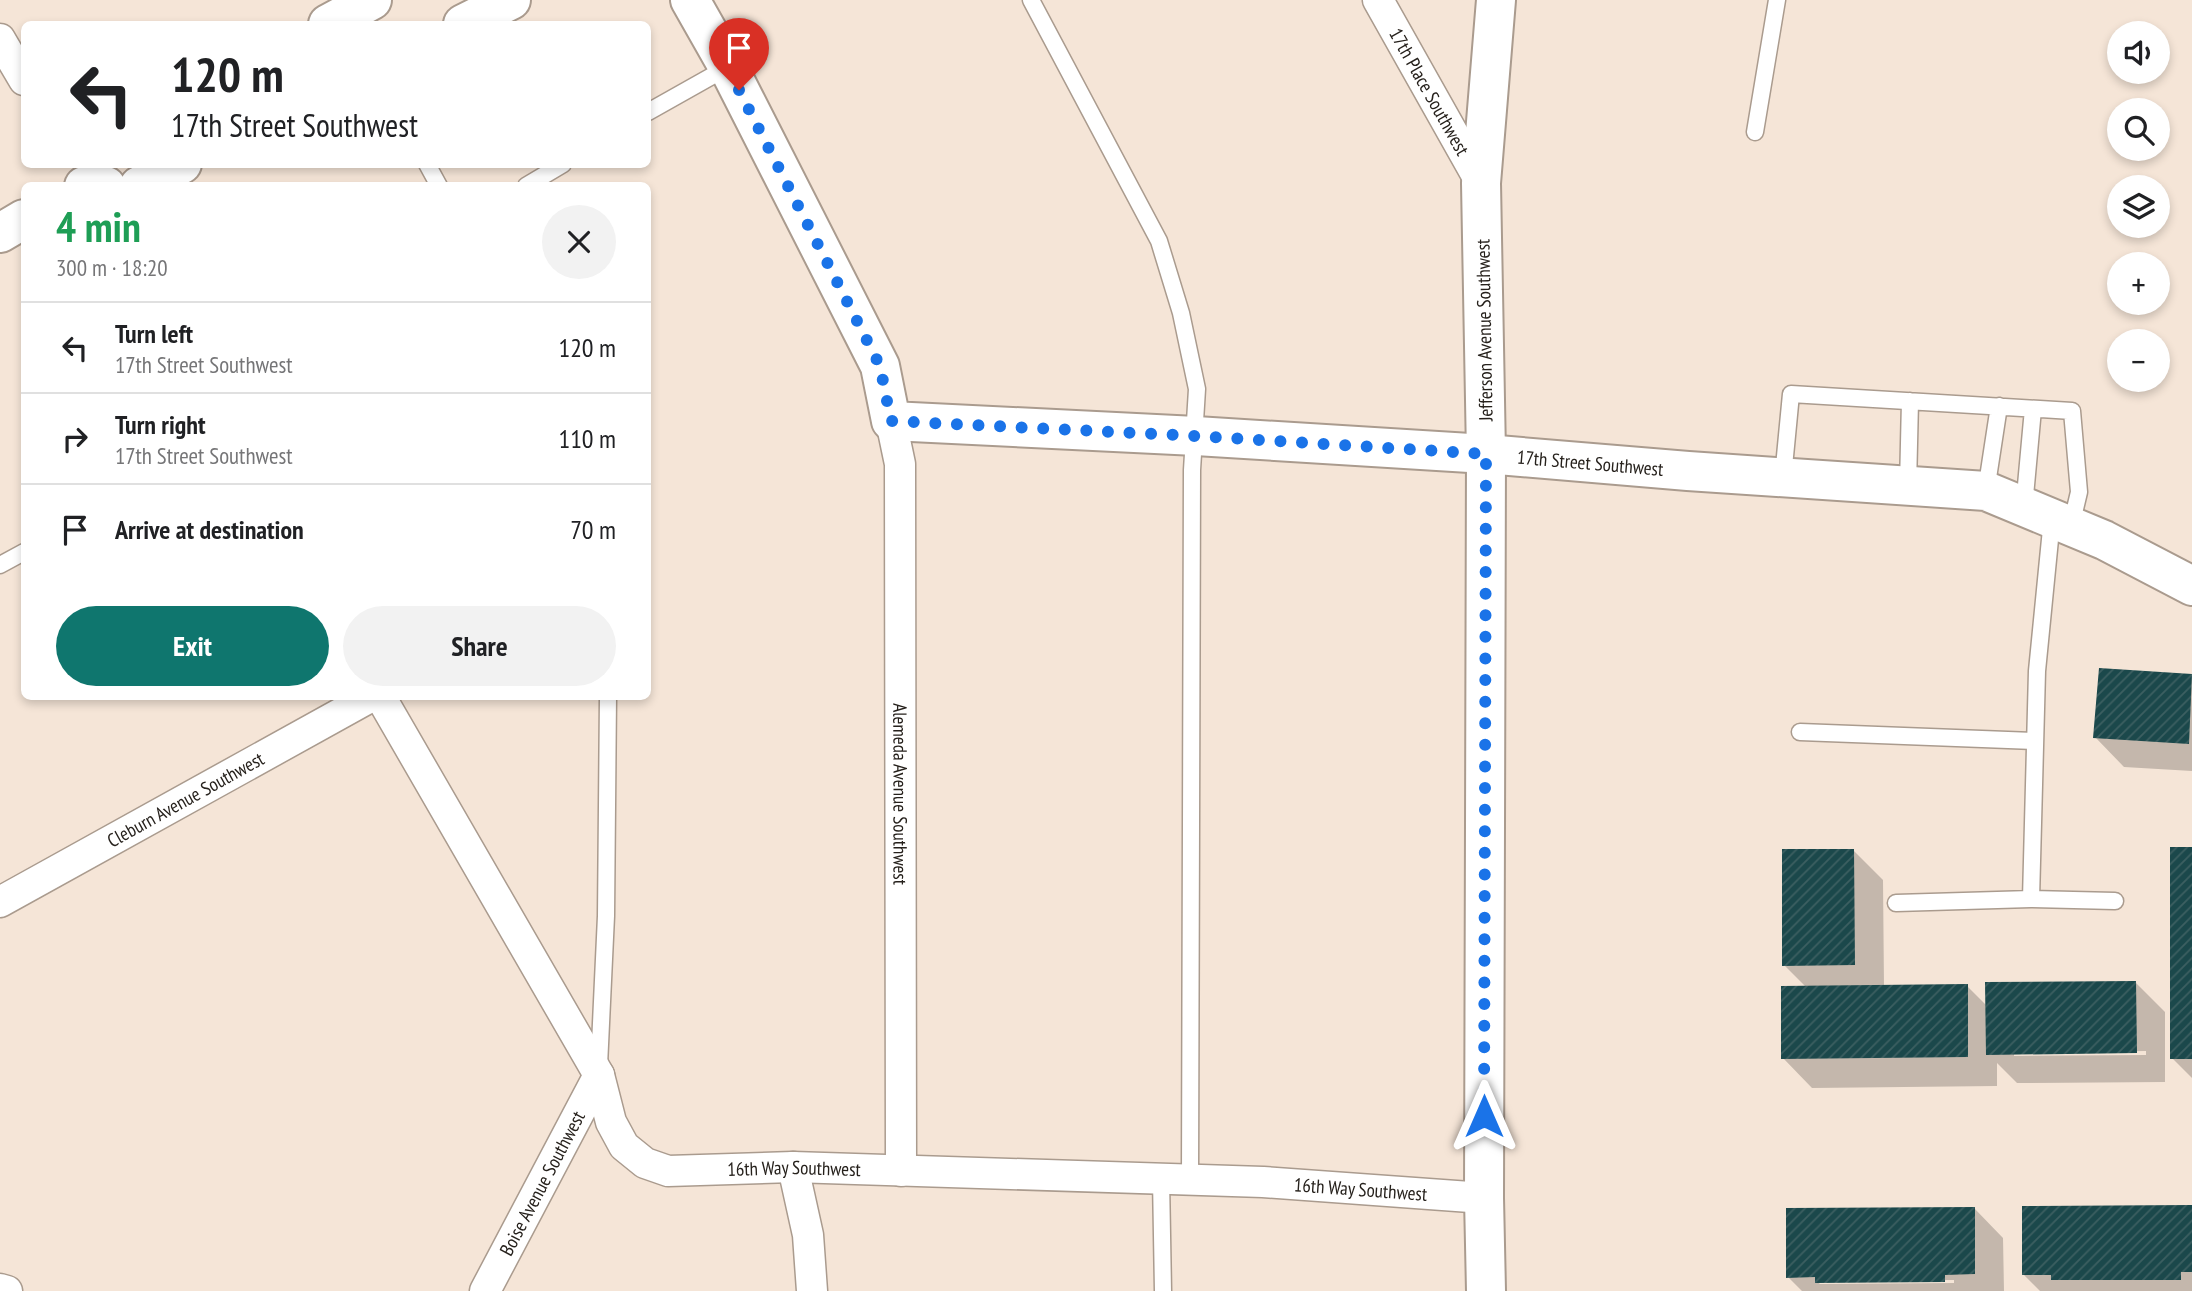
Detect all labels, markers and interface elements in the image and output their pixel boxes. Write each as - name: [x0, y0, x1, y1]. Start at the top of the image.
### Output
- pin: [709, 18, 769, 90]
- map controls: [2107, 21, 2170, 392]
- button: sound: [2107, 21, 2170, 84]
- street label: 17th Place Southwest: [1384, 24, 1475, 160]
- icon: arrive: [720, 29, 758, 67]
- text: 120 m: [171, 42, 284, 106]
- icon: left: [56, 49, 147, 140]
- button: search: [2107, 98, 2170, 161]
- text: 17th Street Southwest: [171, 104, 418, 146]
- button: layers: [2107, 175, 2170, 238]
- text: 4 min: [56, 199, 141, 254]
- button: close: [542, 205, 616, 279]
- street label: Jefferson Avenue Southwest: [1470, 238, 1498, 422]
- button: +: [2107, 252, 2170, 315]
- text: 300 m · 18:20: [56, 253, 168, 282]
- text: Turn left: [115, 317, 193, 350]
- icon: left: [56, 329, 94, 367]
- button: −: [2107, 329, 2170, 392]
- text: 120 m: [558, 331, 616, 364]
- text: 17th Street Southwest: [115, 350, 293, 379]
- text: Turn right: [115, 408, 206, 441]
- icon: right: [56, 420, 94, 458]
- text: 110 m: [558, 422, 616, 455]
- text: 17th Street Southwest: [115, 441, 293, 470]
- street label: 17th Street Southwest: [1516, 445, 1665, 481]
- icon: arrive: [56, 511, 94, 549]
- text: Arrive at destination: [115, 513, 304, 546]
- text: 70 m: [570, 513, 616, 546]
- button: Exit: [56, 606, 329, 686]
- button: Share: [343, 606, 616, 686]
- street label: Alemeda Avenue Southwest: [888, 703, 913, 886]
- street label: Cleburn Avenue Southwest: [103, 746, 269, 852]
- position arrow: [1447, 1079, 1521, 1153]
- street label: Boise Avenue Southwest: [494, 1106, 590, 1259]
- street label: 16th Way Southwest: [727, 1155, 862, 1181]
- street label: 16th Way Southwest: [1293, 1172, 1429, 1206]

